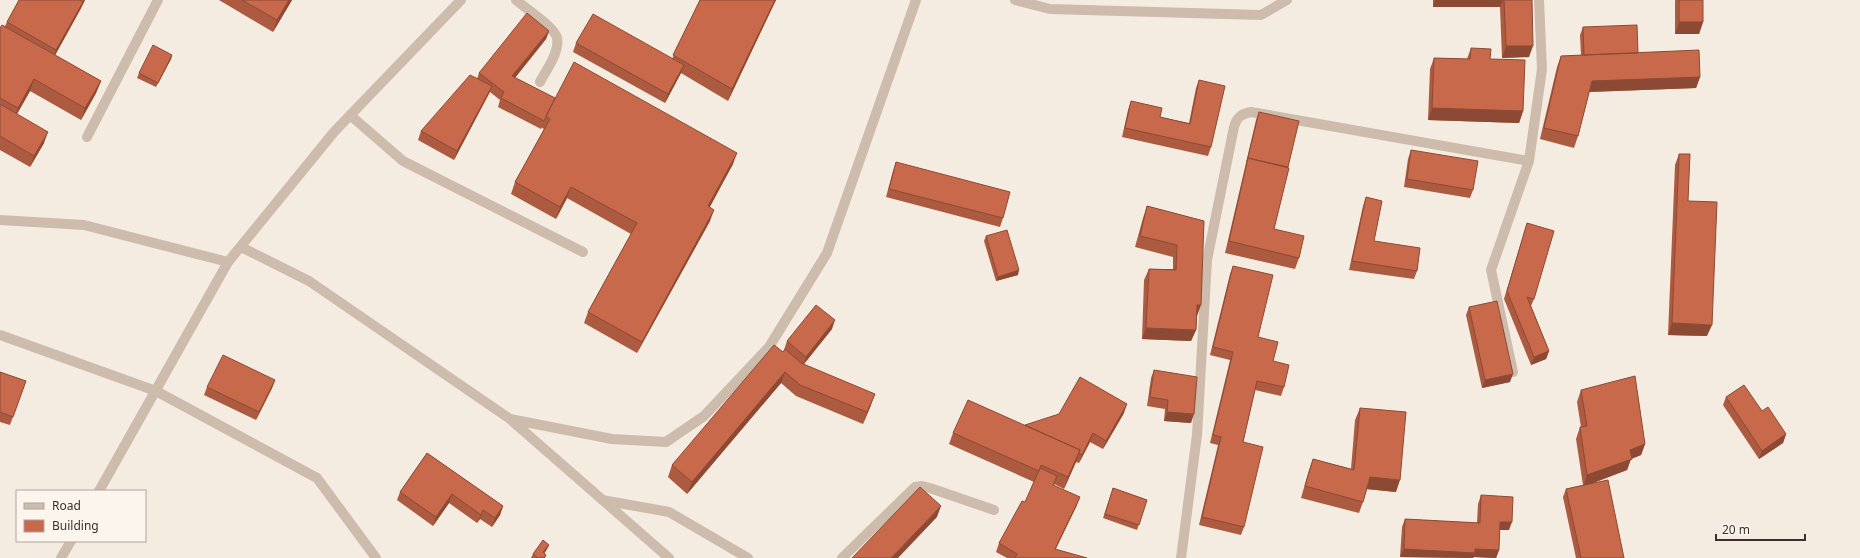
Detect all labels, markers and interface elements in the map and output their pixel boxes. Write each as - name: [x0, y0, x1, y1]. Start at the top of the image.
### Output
- legend: [16, 490, 146, 542]
- text: Road: [52, 497, 81, 514]
- scale bar: [1716, 516, 1805, 542]
- text: Building: [52, 517, 99, 534]
- text: 20 m: [1722, 521, 1750, 538]

